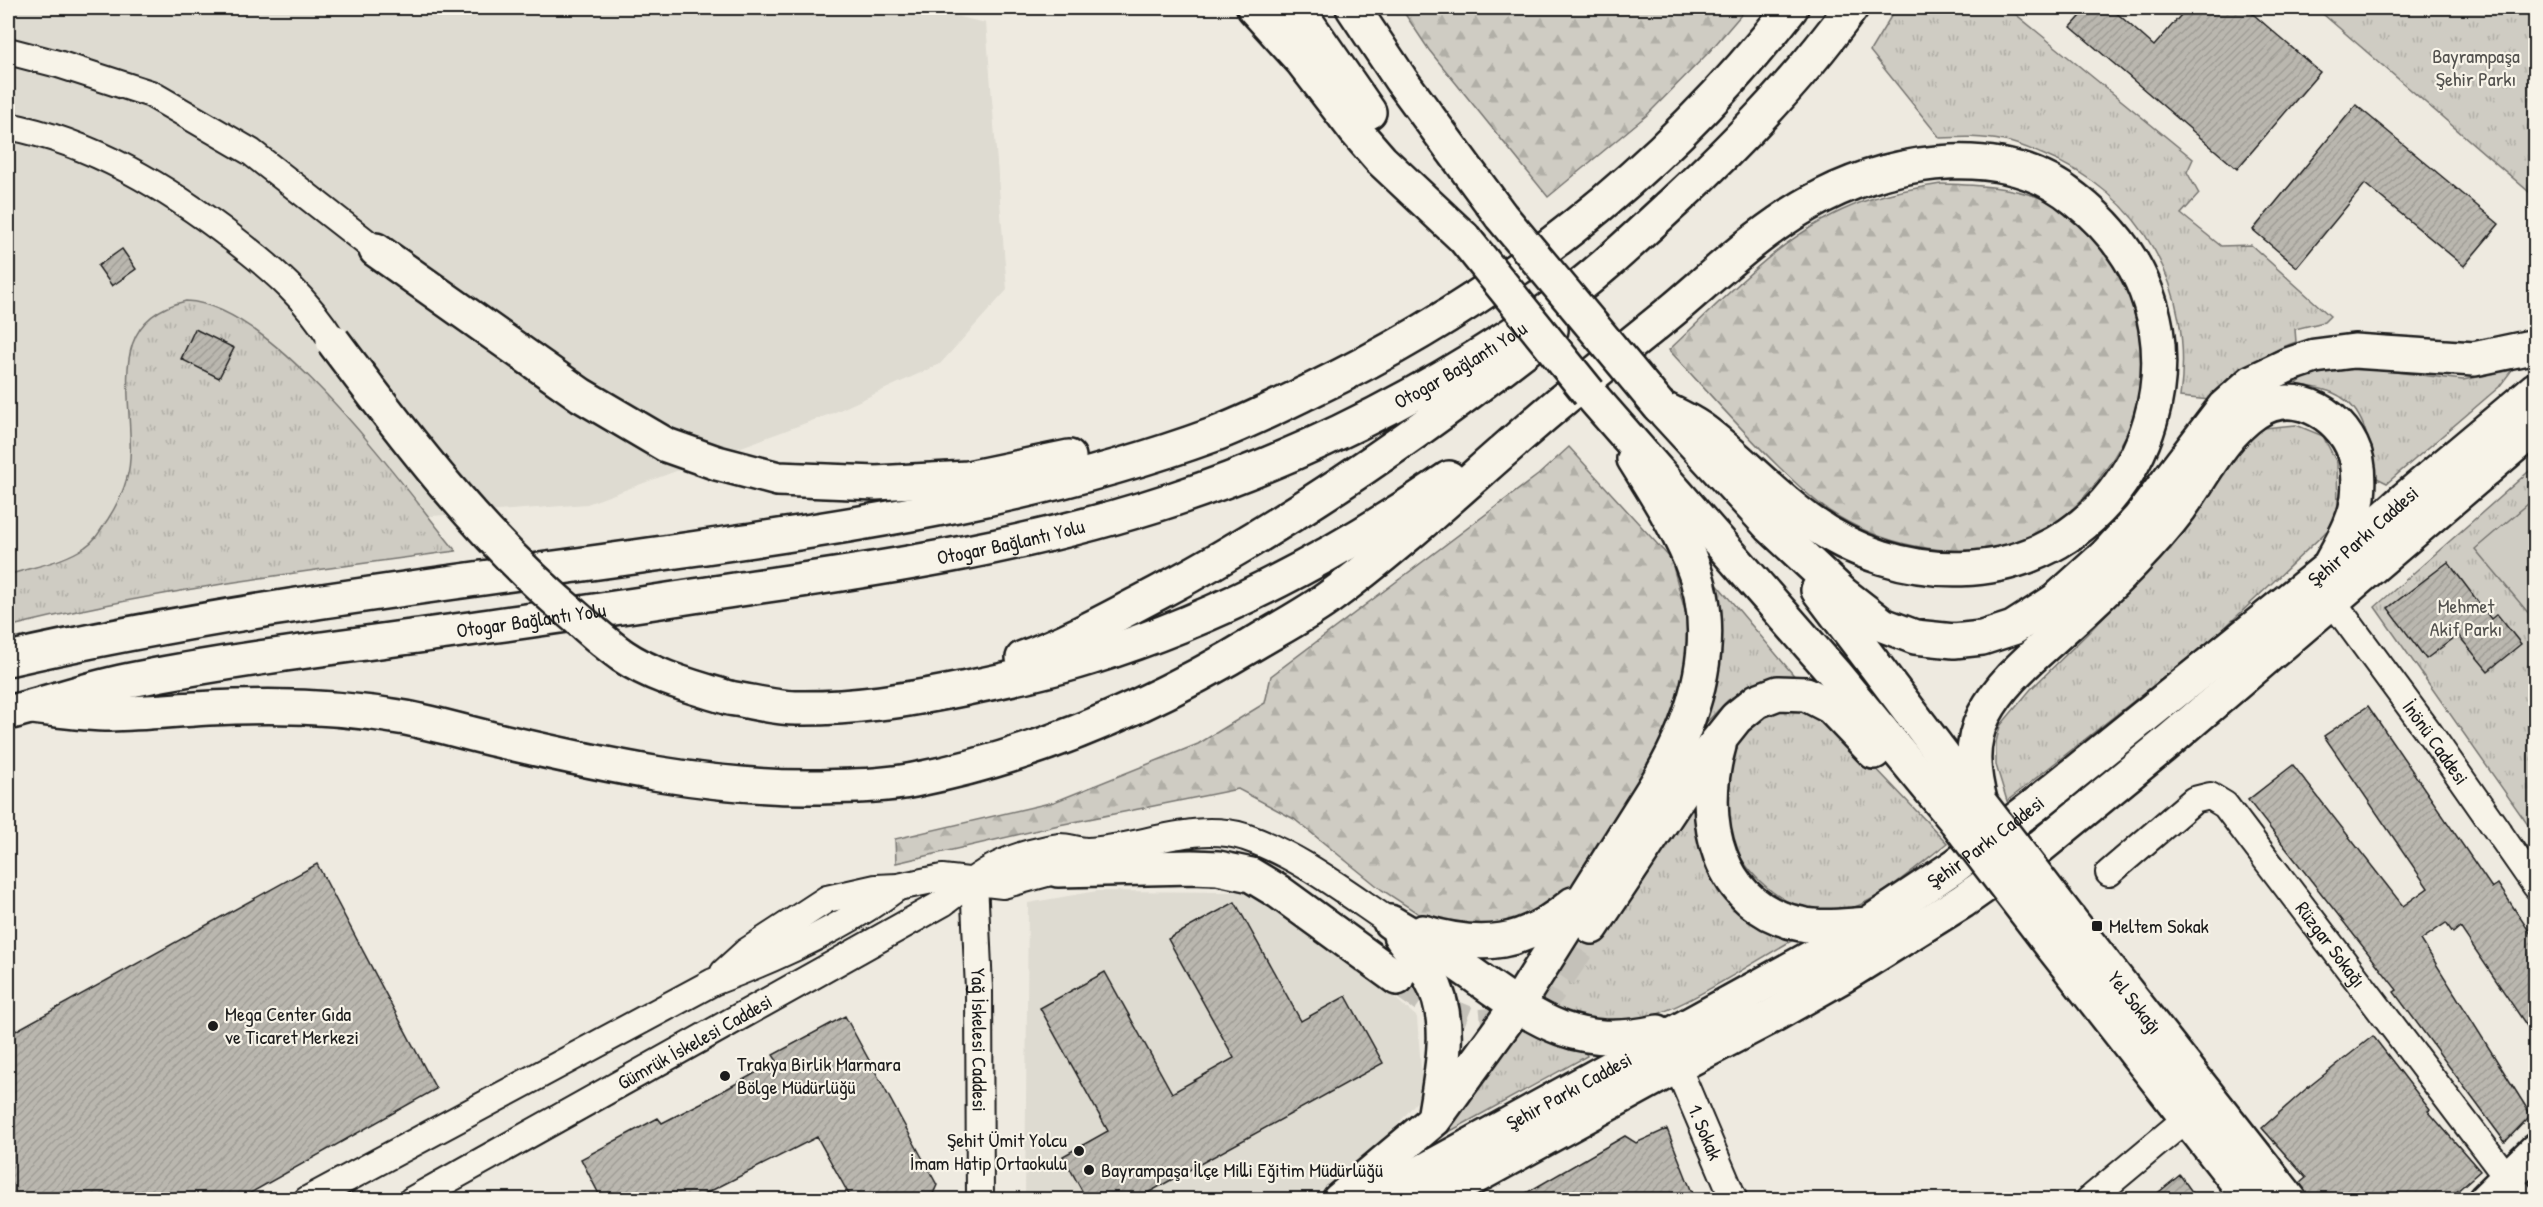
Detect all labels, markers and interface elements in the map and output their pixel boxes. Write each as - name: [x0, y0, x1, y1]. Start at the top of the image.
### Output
- park label: Bayrampaşa Şehir Parkı: [2432, 42, 2520, 92]
- street label: Otogar Bağlantı Yolu: [1389, 314, 1532, 415]
- street label: Şehir Parkı Caddesi: [2302, 479, 2424, 592]
- street label: Otogar Bağlantı Yolu: [935, 512, 1087, 571]
- park label: Mehmet Akif Parkı: [2430, 592, 2502, 642]
- street label: Otogar Bağlantı Yolu: [455, 596, 607, 644]
- street label: İnönü Caddesi: [2397, 694, 2475, 790]
- street label: Şehir Parkı Caddesi: [1922, 789, 2049, 894]
- street label: Rüzgar Sokağı: [2290, 896, 2372, 993]
- place label: Meltem Sokak: [2109, 912, 2209, 939]
- marker: Meltem Sokak: [2090, 919, 2104, 933]
- street label: Yel Sokağı: [2102, 965, 2169, 1040]
- street label: Yağ İskelesi Caddesi: [965, 967, 994, 1112]
- street label: Gümrük İskelesi Caddesi: [612, 987, 777, 1095]
- place label: Mega Center Gıda ve Ticaret Merkezi: [225, 1000, 359, 1050]
- marker: Mega Center Gıda ve Ticaret Merkezi: [206, 1019, 220, 1033]
- street label: Şehir Parkı Caddesi: [1501, 1045, 1636, 1136]
- place label: Trakya Birlik Marmara Bölge Müdürlüğü: [737, 1050, 901, 1100]
- marker: Trakya Birlik Marmara Bölge Müdürlüğü: [718, 1069, 732, 1083]
- street label: 1. Sokak: [1682, 1100, 1729, 1164]
- place label: Şehit Ümit Yolcu İmam Hatip Ortaokulu: [910, 1126, 1067, 1176]
- marker: Şehit Ümit Yolcu İmam Hatip Ortaokulu: [1072, 1144, 1086, 1158]
- place label: Bayrampaşa İlçe Milli Eğitim Müdürlüğü: [1101, 1156, 1383, 1183]
- marker: Bayrampaşa İlçe Milli Eğitim Müdürlüğü: [1082, 1163, 1096, 1177]

